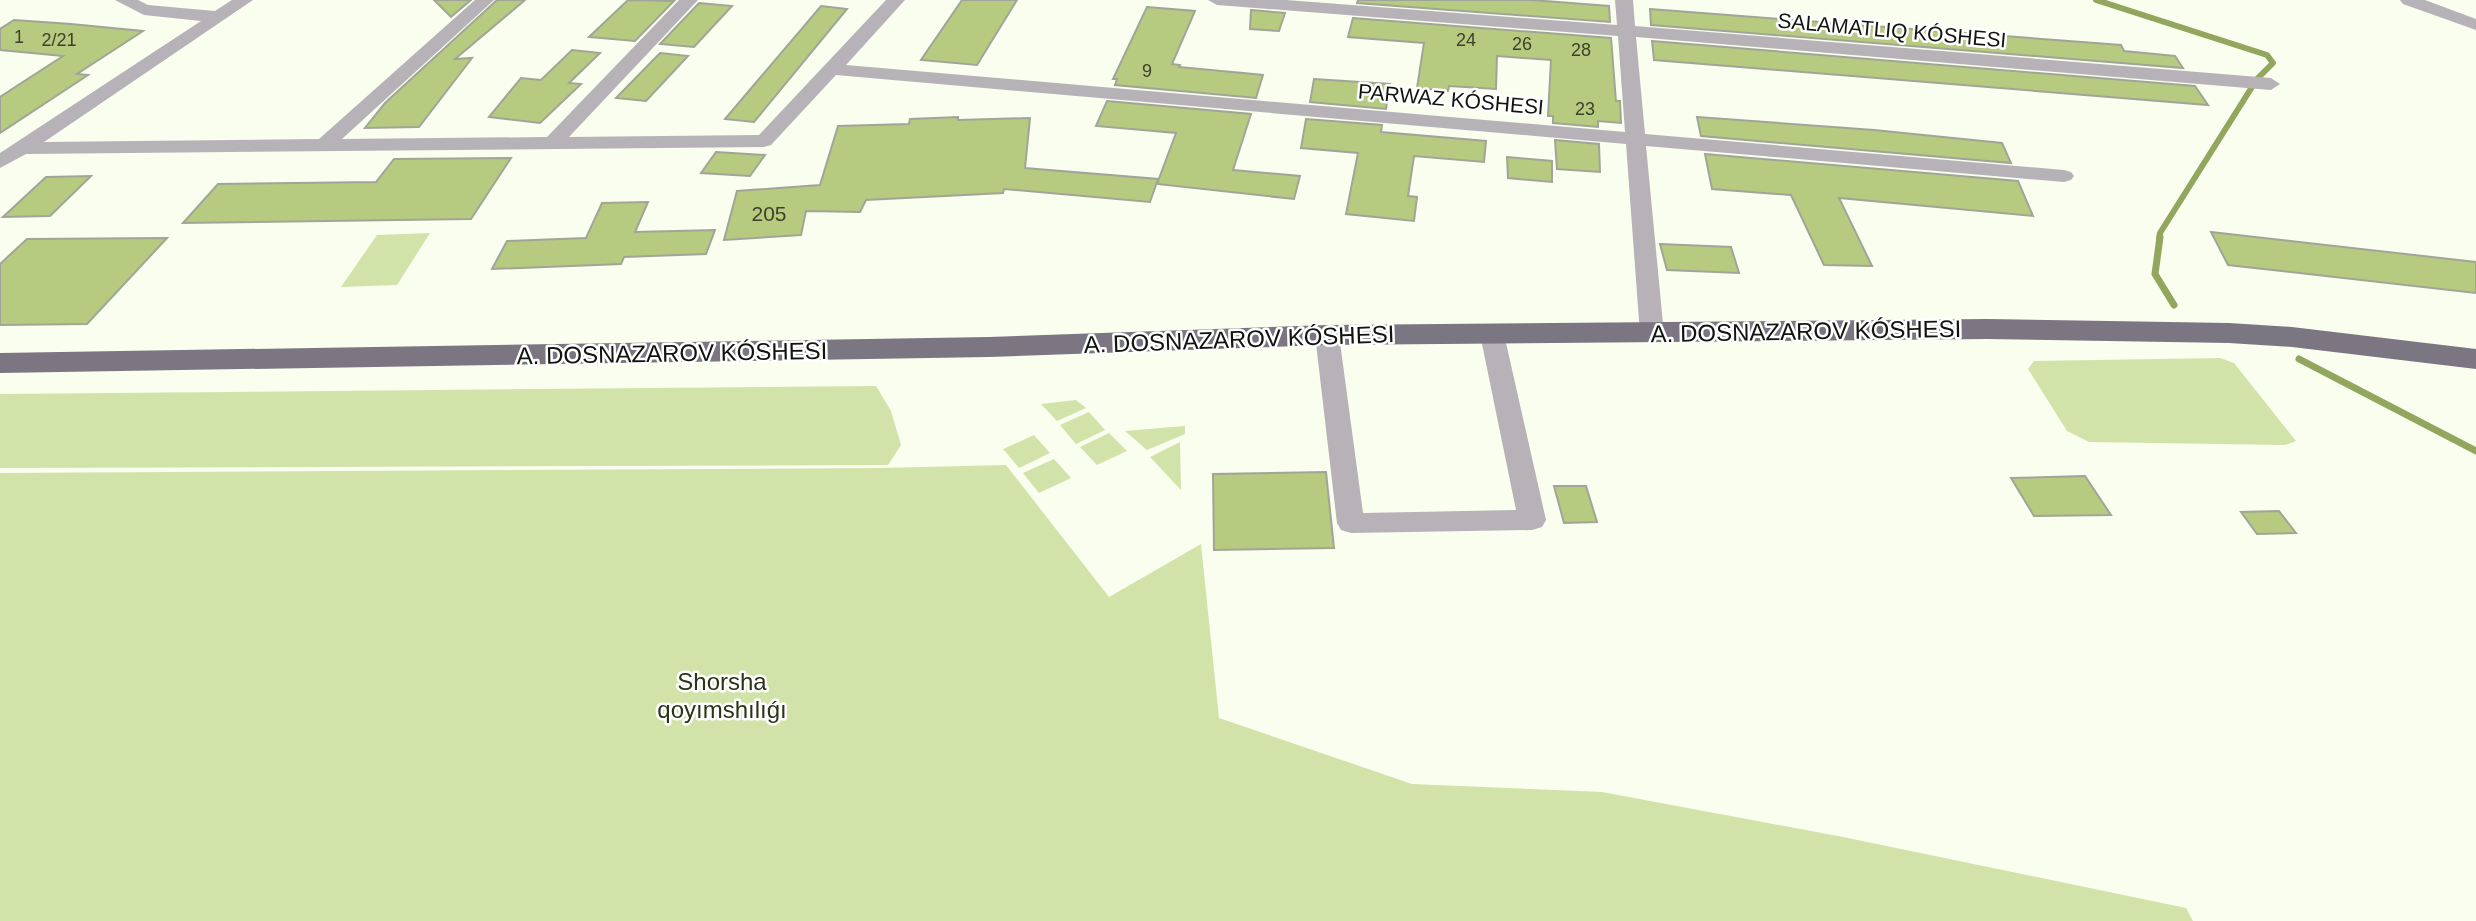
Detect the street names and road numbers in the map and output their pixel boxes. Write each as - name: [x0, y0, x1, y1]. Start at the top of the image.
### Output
- street label: SALAMATLIQ KÓSHESI: [1777, 9, 2007, 51]
- street label: PARWAZ KÓSHESI: [1357, 79, 1545, 119]
- street label: A. DOSNAZAROV KÓSHESI: [1650, 315, 1962, 347]
- street label: A. DOSNAZAROV KÓSHESI: [1083, 320, 1395, 358]
- street label: A. DOSNAZAROV KÓSHESI: [516, 337, 828, 369]

